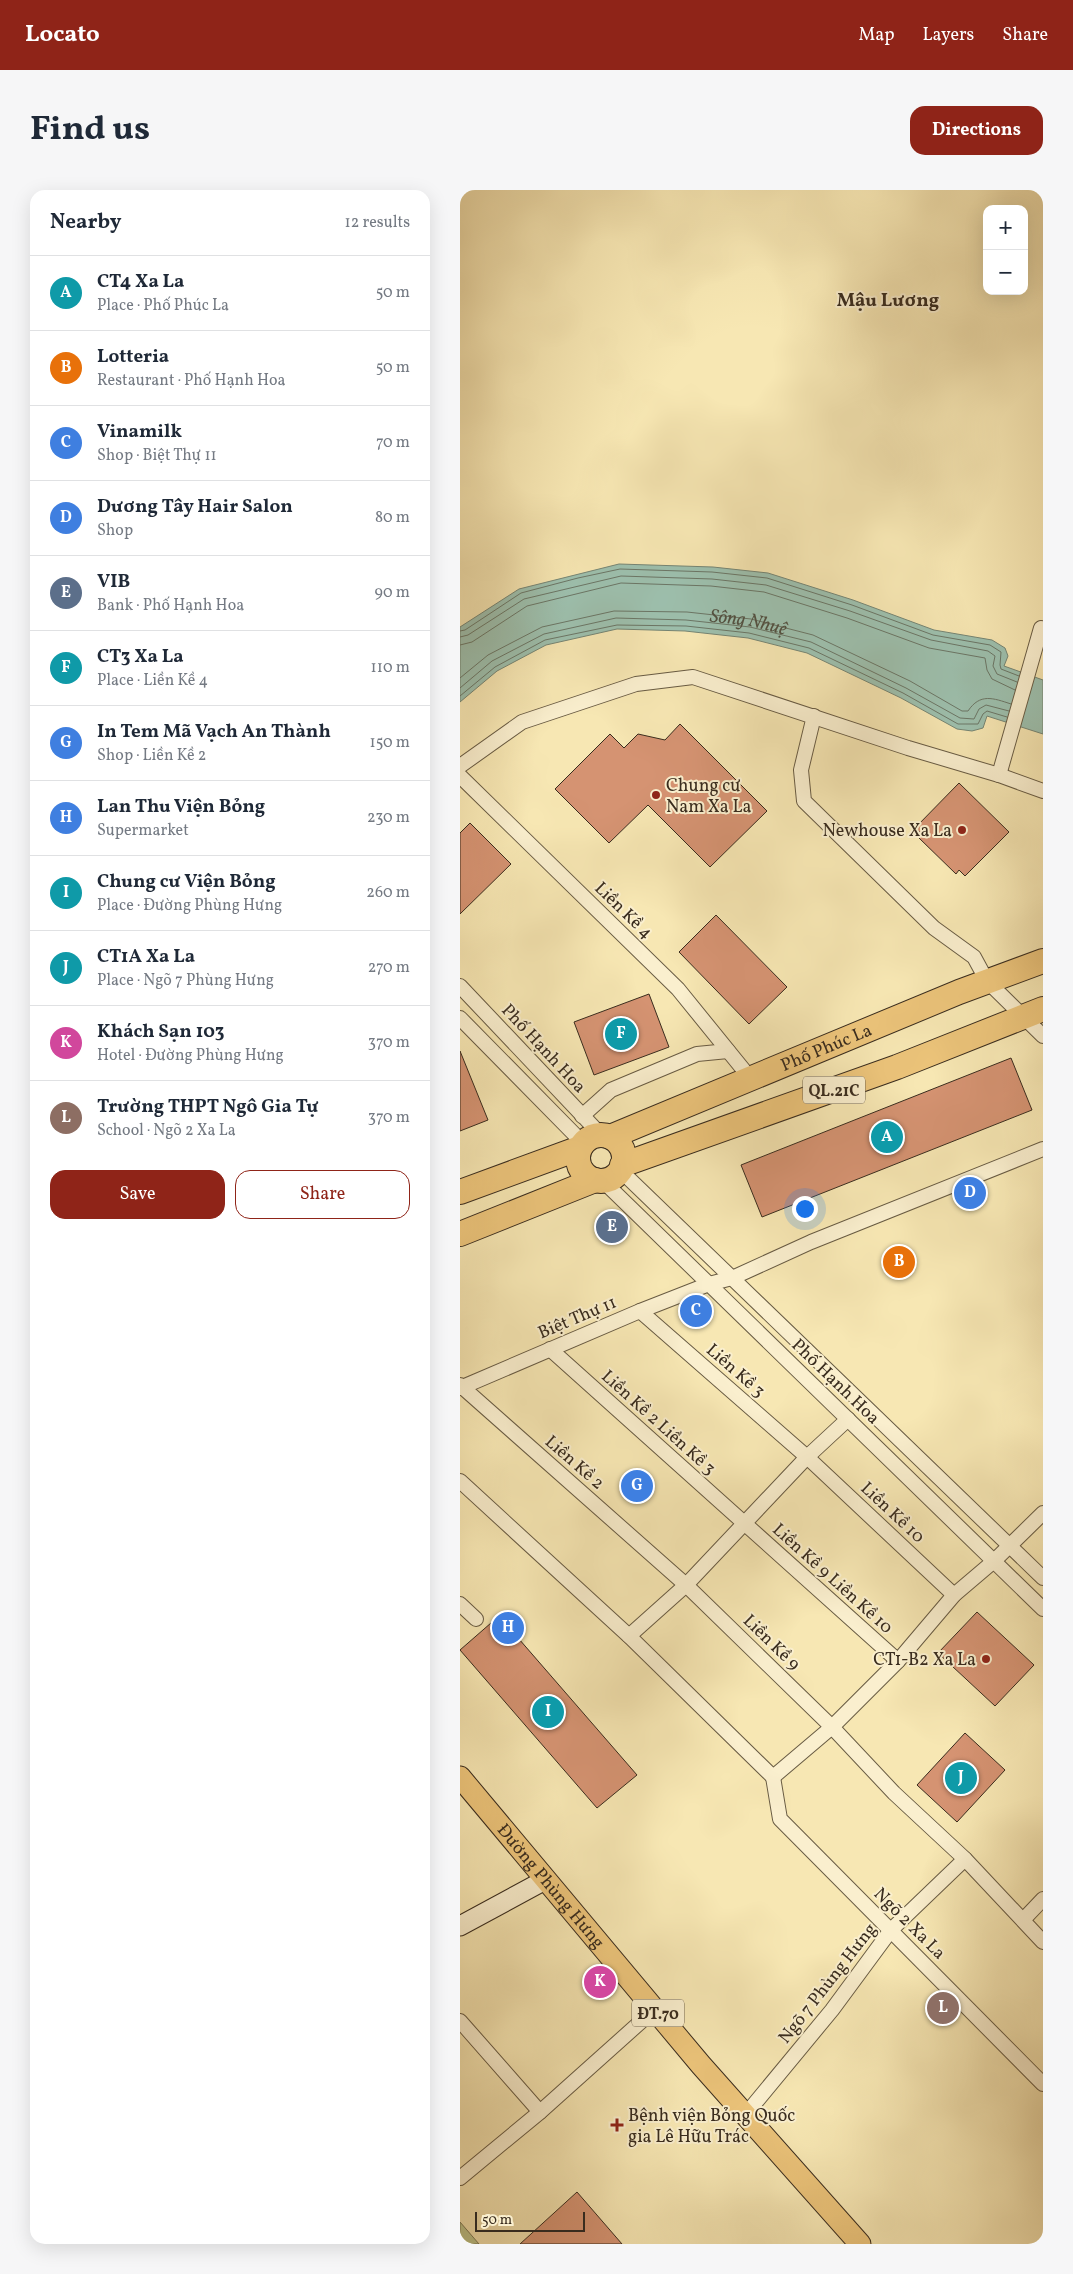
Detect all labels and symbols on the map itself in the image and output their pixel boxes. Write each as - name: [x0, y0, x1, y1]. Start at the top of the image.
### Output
- district label: Mậu Lương: [837, 288, 939, 314]
- water label: Sông Nhuệ: [708, 604, 790, 643]
- place label: Chung cư Nam Xa La: [666, 774, 751, 820]
- marker: Chung cư Nam Xa La: [650, 789, 662, 801]
- place label: Newhouse Xa La: [822, 819, 952, 844]
- marker: Newhouse Xa La: [956, 824, 968, 836]
- street label: Liền Kề 4: [588, 877, 658, 945]
- street label: Phố Hạnh Hoa: [495, 999, 591, 1099]
- pin: F: [605, 1015, 637, 1053]
- street label: Phố Phúc La: [777, 1019, 876, 1079]
- road number: QL.21C: [803, 1076, 865, 1104]
- pin: A: [871, 1118, 903, 1156]
- pin: D: [954, 1174, 986, 1212]
- your location: [792, 1196, 818, 1222]
- pin: E: [596, 1208, 628, 1246]
- pin: B: [883, 1243, 915, 1281]
- street label: Biệt Thự 11: [534, 1291, 621, 1346]
- pin: C: [680, 1292, 712, 1330]
- street label: Phố Hạnh Hoa: [785, 1333, 885, 1431]
- street label: Liền Kề 3: [700, 1338, 770, 1404]
- street label: Liền Kề 2 Liền Kề 3: [595, 1365, 721, 1481]
- street label: Liền Kề 2: [539, 1430, 609, 1496]
- pin: G: [621, 1467, 653, 1505]
- street label: Liền Kề 10: [854, 1477, 930, 1550]
- street label: Liền Kề 9 Liền Kề 10: [766, 1518, 898, 1640]
- pin: H: [492, 1609, 524, 1647]
- street label: Liền Kề 9: [737, 1609, 805, 1677]
- place label: CT1-B2 Xa La: [873, 1648, 976, 1673]
- marker: CT1-B2 Xa La: [980, 1653, 992, 1665]
- pin: I: [532, 1693, 564, 1731]
- pin: J: [945, 1759, 977, 1797]
- street label: Đường Phùng Hưng: [490, 1819, 610, 1955]
- street label: Ngõ 2 Xa La: [867, 1882, 951, 1966]
- street label: Ngõ 7 Phùng Hưng: [773, 1918, 883, 2050]
- pin: K: [584, 1963, 616, 2001]
- pin: L: [927, 1989, 959, 2027]
- road number: ĐT.70: [632, 2000, 684, 2026]
- place label: Bệnh viện Bỏng Quốc gia Lê Hữu Trác: [628, 2104, 795, 2150]
- marker: Bệnh viện Bỏng Quốc gia Lê Hữu Trác: [610, 2118, 624, 2132]
- scale bar: [475, 2209, 585, 2232]

